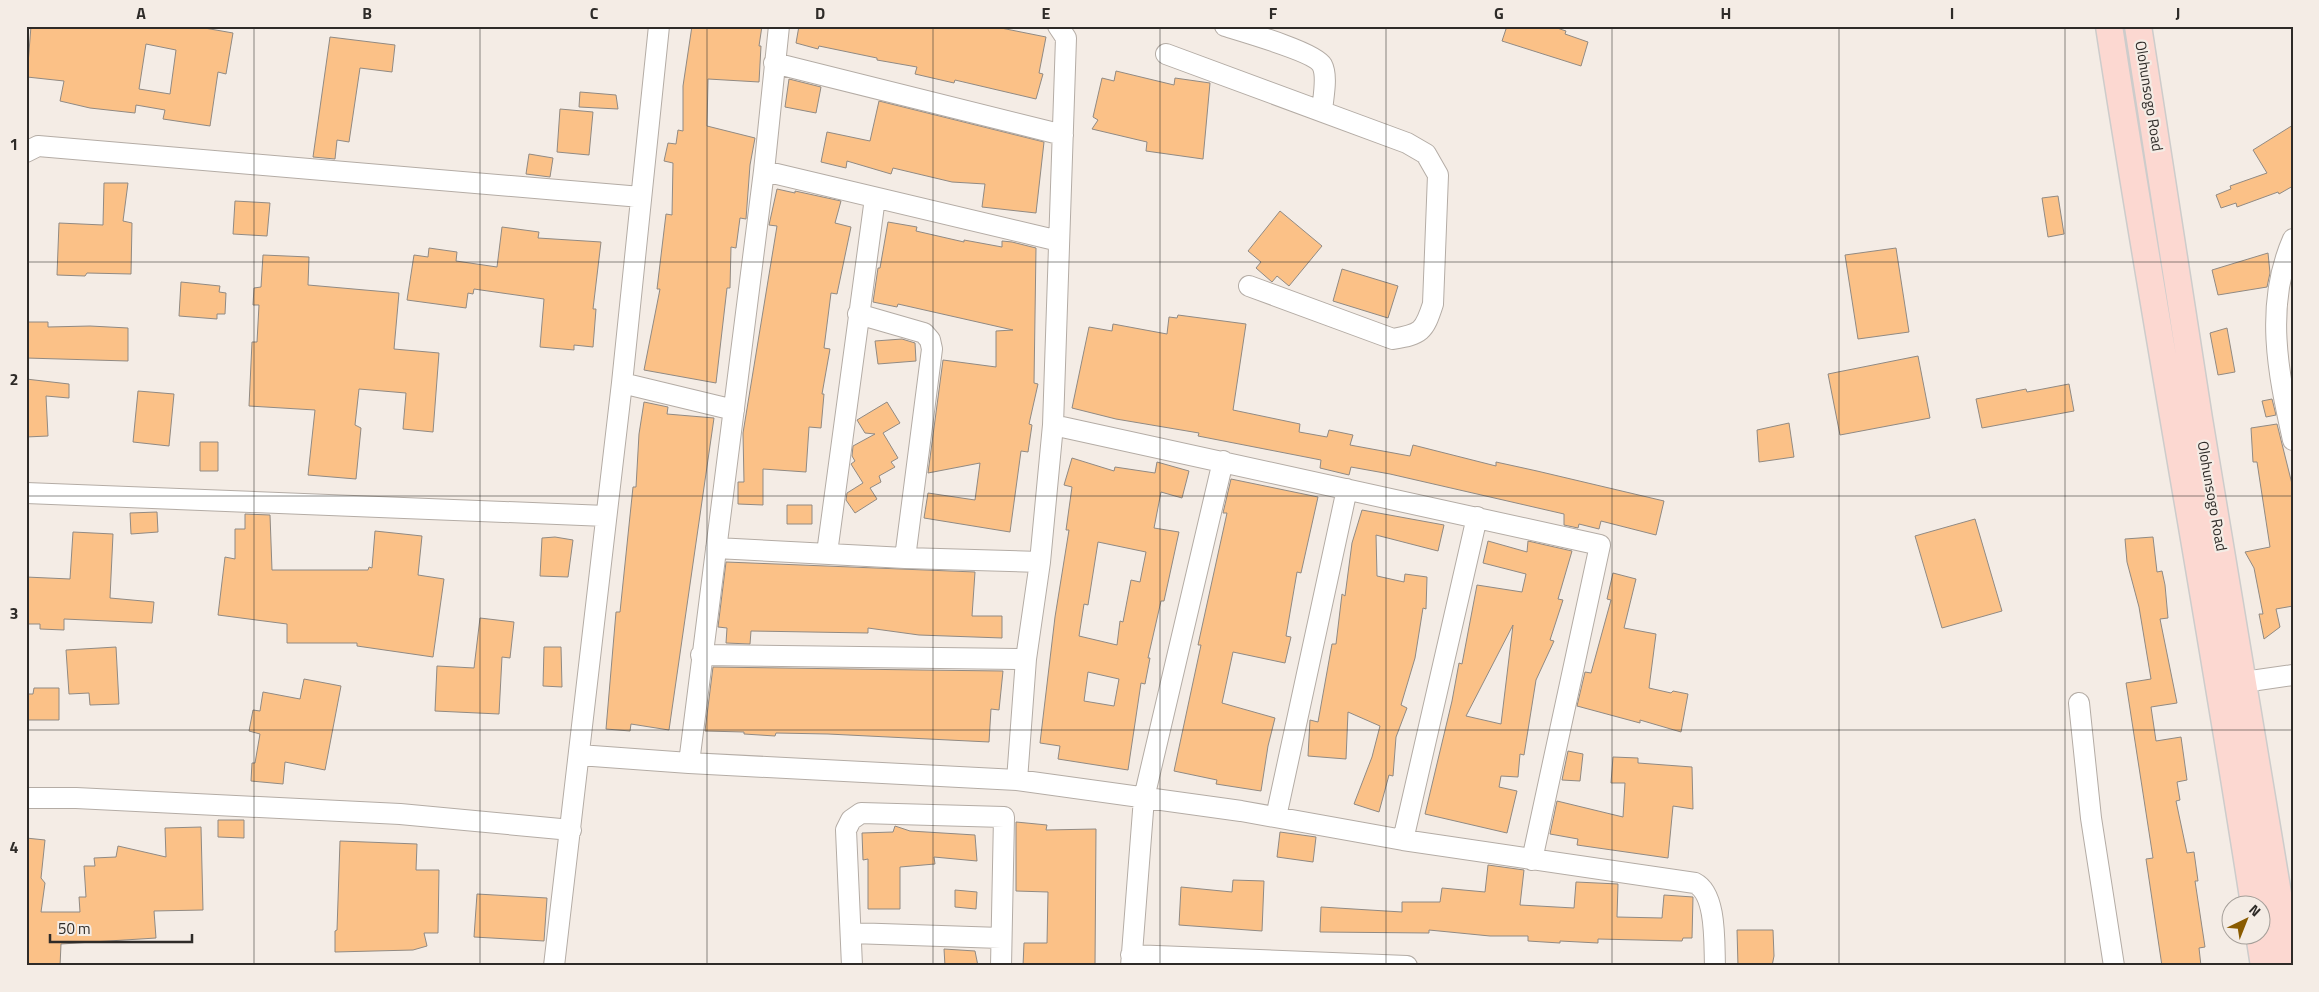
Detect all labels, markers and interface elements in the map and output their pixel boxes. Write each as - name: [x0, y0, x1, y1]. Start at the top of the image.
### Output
- text: A: [136, 1, 146, 25]
- text: B: [362, 1, 372, 25]
- text: C: [590, 1, 599, 25]
- text: D: [815, 1, 825, 25]
- text: E: [1042, 1, 1051, 25]
- text: F: [1269, 1, 1278, 25]
- text: G: [1494, 1, 1504, 25]
- text: H: [1721, 1, 1731, 25]
- text: I: [1950, 1, 1954, 25]
- text: J: [2176, 1, 2180, 25]
- street label: Olohunsogo Road: [2129, 39, 2170, 153]
- text: 1: [10, 132, 18, 156]
- text: 2: [10, 367, 18, 391]
- street label: Olohunsogo Road: [2191, 439, 2234, 553]
- text: 3: [10, 601, 18, 625]
- text: 4: [10, 835, 19, 859]
- north arrow: [2222, 894, 2272, 944]
- text: N: [2244, 899, 2266, 921]
- scale bar: [50, 912, 192, 944]
- text: 50 m: [58, 917, 91, 940]

